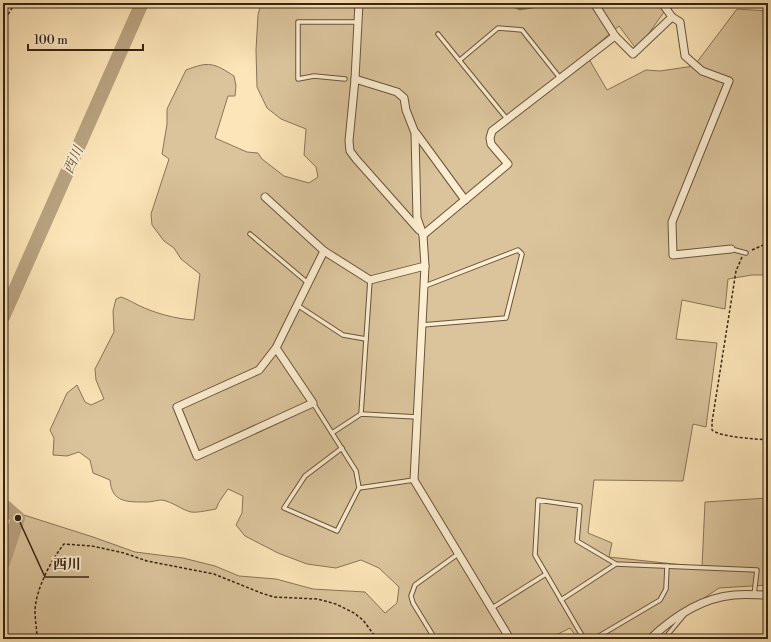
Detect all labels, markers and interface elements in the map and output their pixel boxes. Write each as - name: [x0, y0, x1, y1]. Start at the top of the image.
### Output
- scale bar: [28, 26, 143, 52]
- text: 100 m: [34, 33, 68, 48]
- water label: 西川: [60, 142, 89, 177]
- callout: 西川: [45, 551, 89, 577]
- text: 西川: [53, 556, 81, 574]

